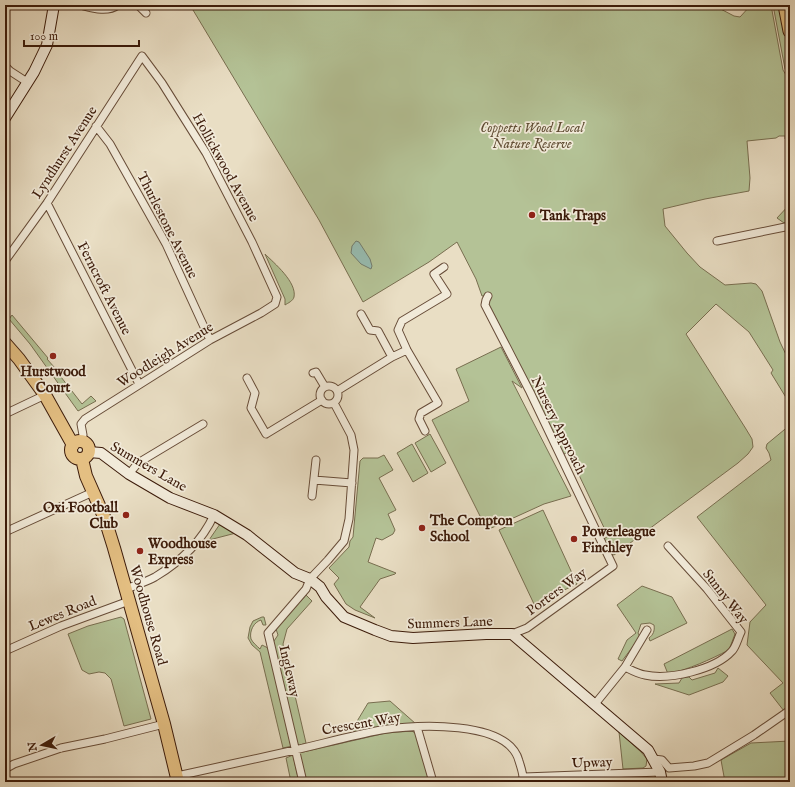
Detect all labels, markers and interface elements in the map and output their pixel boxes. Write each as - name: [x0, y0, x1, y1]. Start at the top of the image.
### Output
- scale bar: [24, 22, 139, 48]
- text: 100 m: [30, 29, 58, 44]
- street label: Lyndhurst Avenue: [28, 102, 102, 202]
- street label: Hollickwood Avenue: [188, 110, 263, 226]
- park label: Coppetts Wood Local Nature Reserve: [480, 119, 586, 153]
- street label: Thurlestone Avenue: [133, 169, 202, 282]
- place label: Tank Traps: [539, 207, 606, 225]
- marker: Tank Traps: [527, 210, 537, 220]
- street label: Ferncroft Avenue: [73, 239, 136, 339]
- street label: Woodleigh Avenue: [114, 318, 217, 392]
- marker: Hurstwood Court: [48, 351, 58, 361]
- place label: Hurstwood Court: [20, 363, 86, 397]
- street label: Nursery Approach: [526, 373, 590, 478]
- street label: Summers Lane: [107, 438, 190, 496]
- place label: Oxi Football Club: [43, 499, 119, 533]
- marker: Oxi Football Club: [121, 510, 131, 520]
- place label: The Compton School: [429, 512, 513, 546]
- marker: The Compton School: [417, 523, 427, 533]
- place label: Powerleague Finchley: [582, 523, 656, 557]
- marker: Powerleague Finchley: [569, 534, 579, 544]
- place label: Woodhouse Express: [147, 535, 217, 569]
- marker: Woodhouse Express: [135, 546, 145, 556]
- street label: Woodhouse Road: [125, 563, 171, 668]
- street label: Porters Way: [523, 564, 590, 620]
- street label: Sunny Way: [698, 566, 752, 628]
- street label: Lewes Road: [26, 592, 99, 636]
- street label: Summers Lane: [407, 612, 494, 633]
- street label: Ingleway: [274, 643, 304, 699]
- street label: Crescent Way: [320, 708, 402, 740]
- north arrow: [22, 725, 62, 765]
- text: N: [25, 740, 41, 753]
- street label: Upway: [571, 753, 613, 773]

